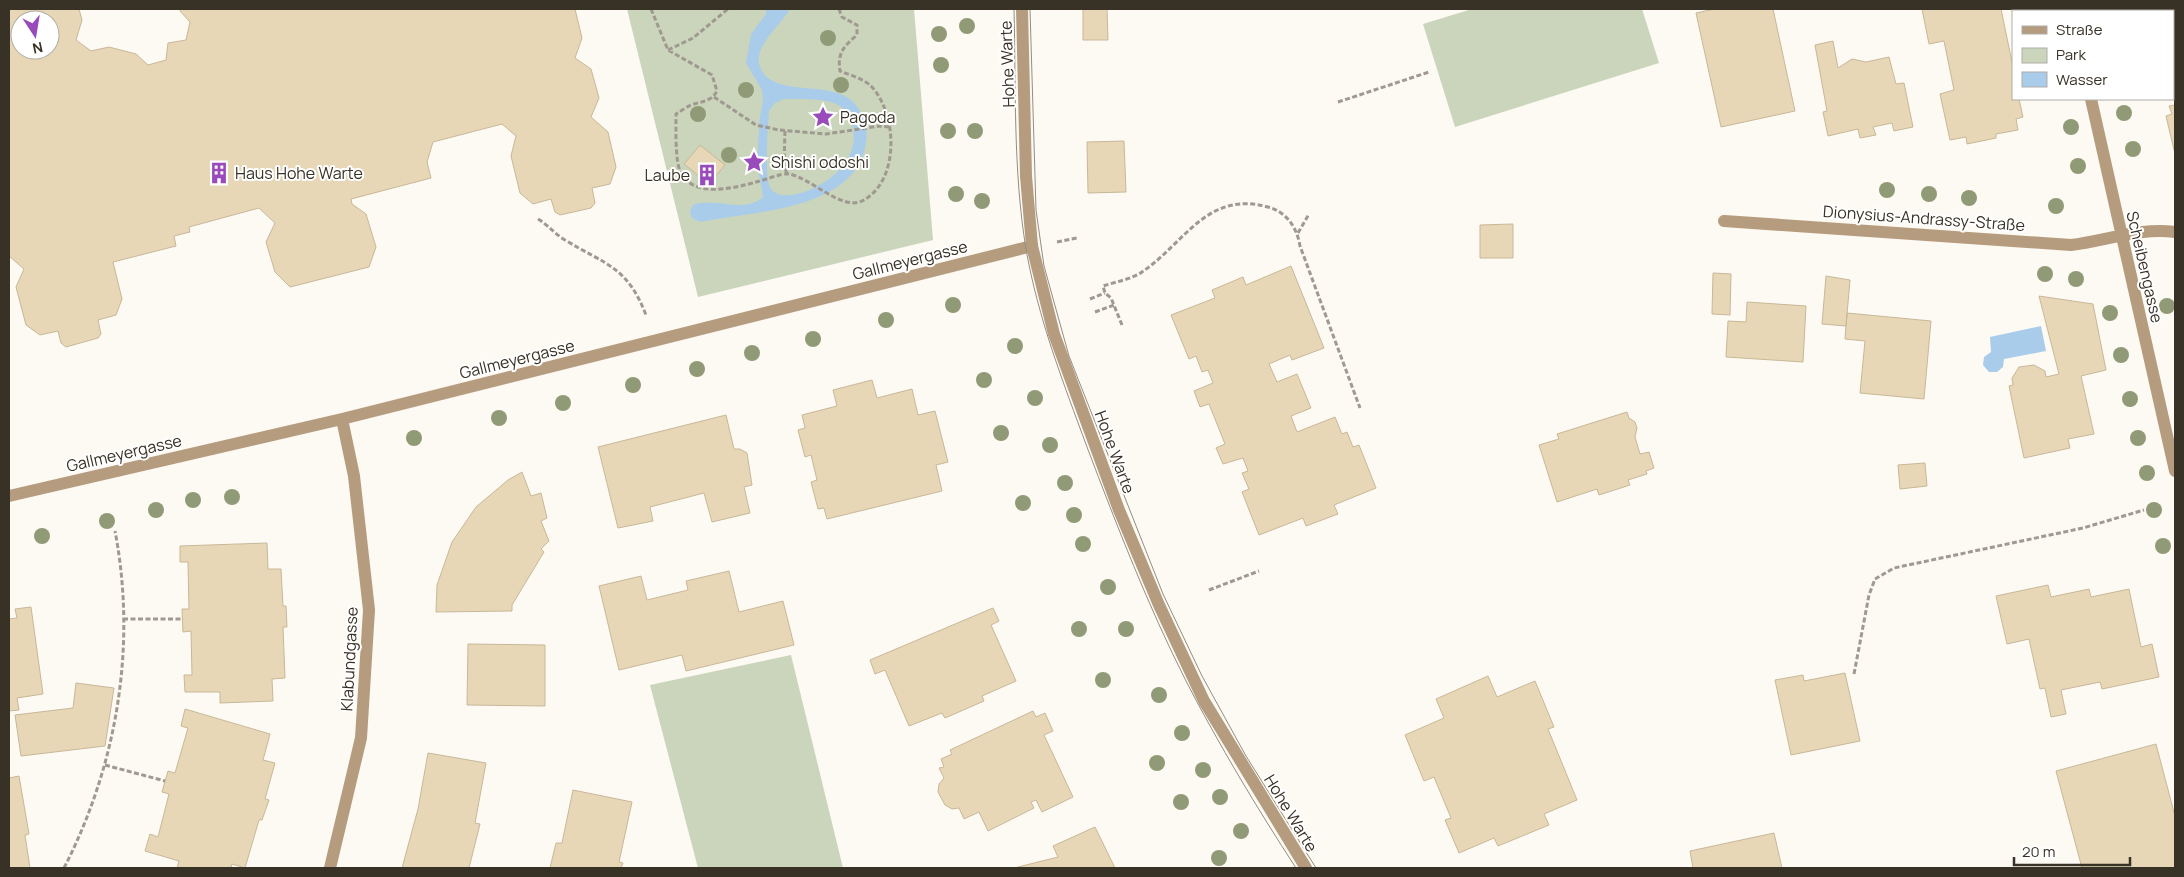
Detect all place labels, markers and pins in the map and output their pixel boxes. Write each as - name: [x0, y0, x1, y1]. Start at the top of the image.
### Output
- place icon: Pagoda: [810, 104, 836, 130]
- place label: Pagoda: [840, 106, 895, 128]
- place icon: Shishi odoshi: [741, 149, 767, 175]
- place label: Shishi odoshi: [771, 151, 869, 173]
- building icon: Haus Hohe Warte: [206, 160, 232, 186]
- place label: Haus Hohe Warte: [235, 162, 363, 184]
- building icon: Laube: [694, 162, 720, 188]
- place label: Laube: [645, 164, 690, 186]

